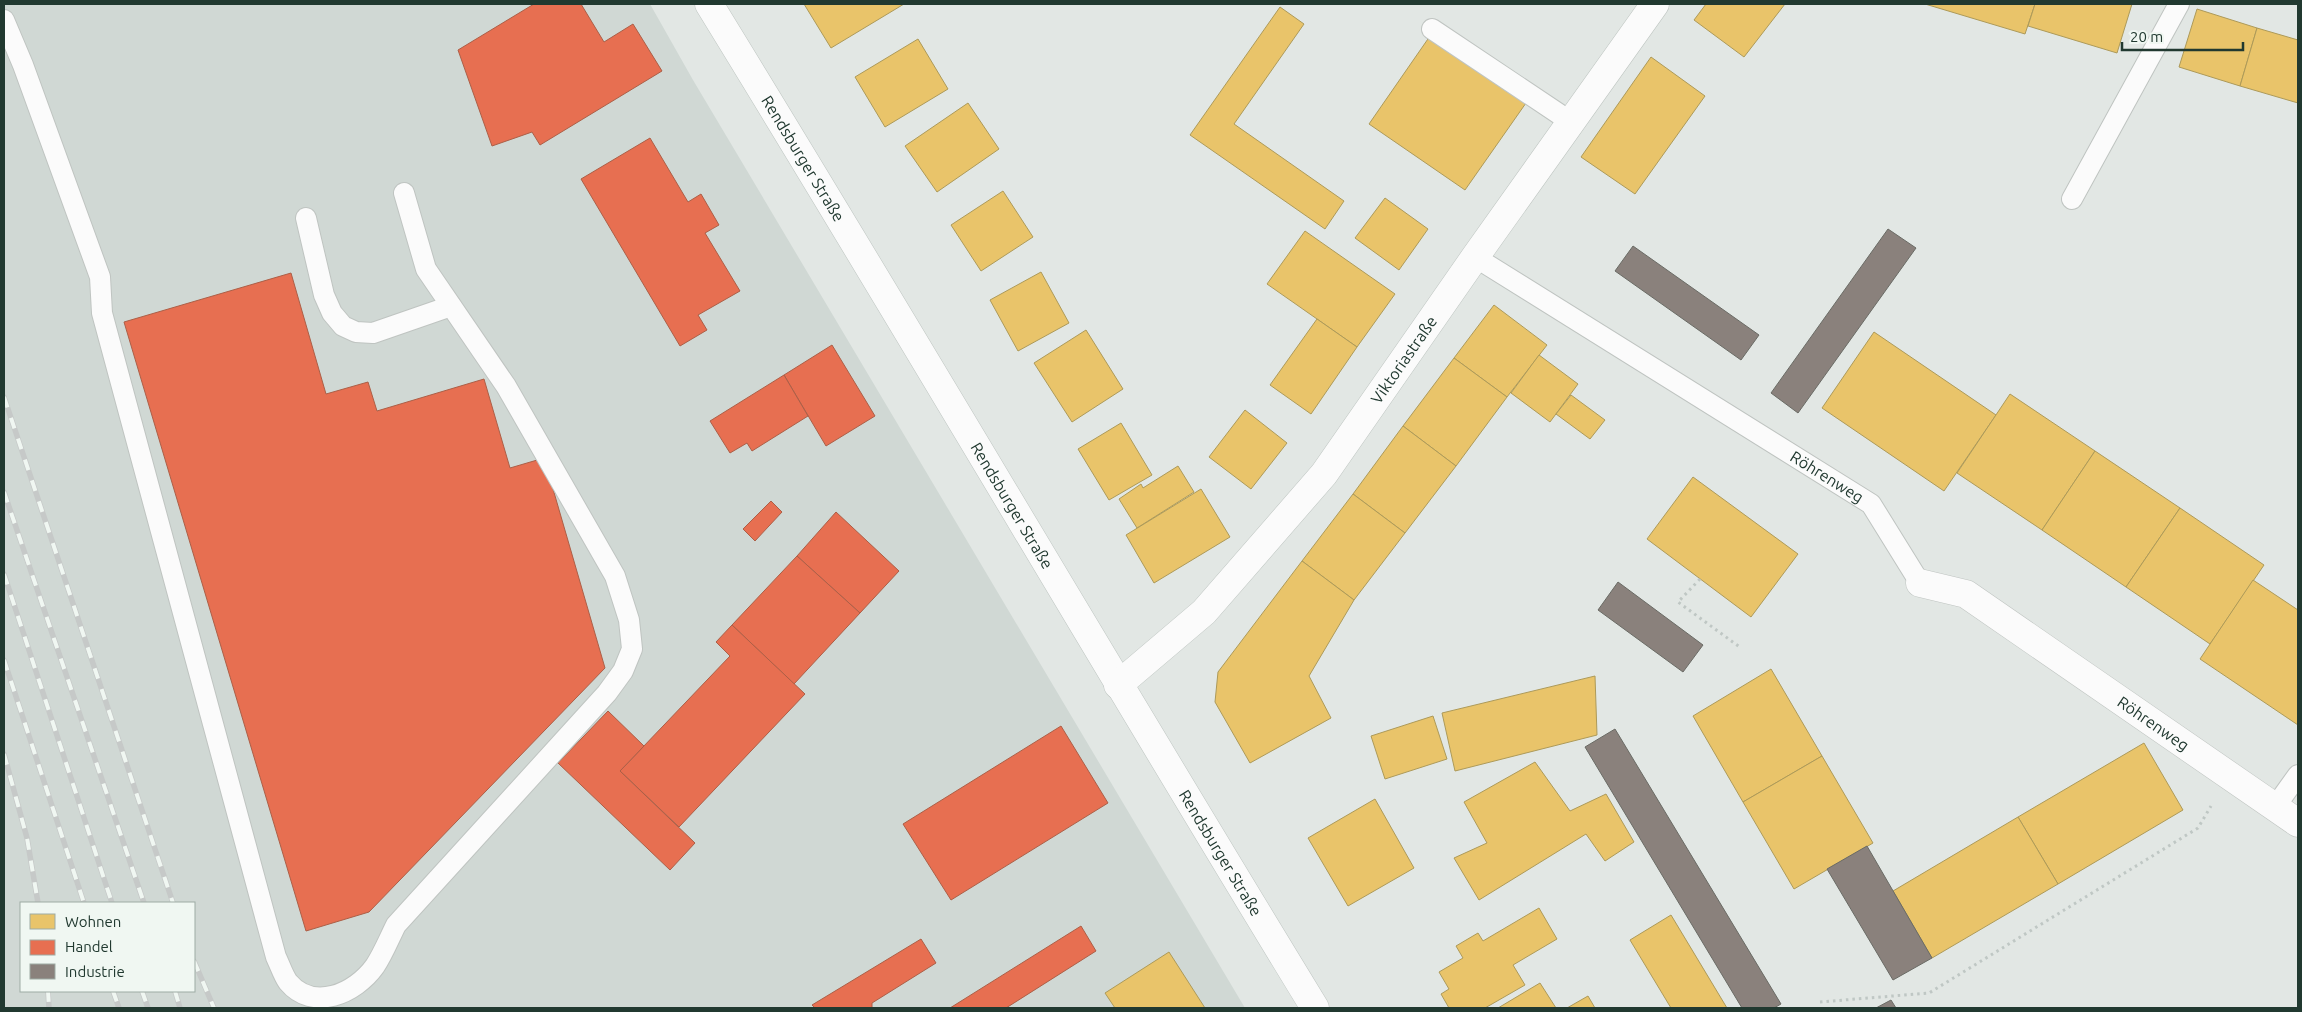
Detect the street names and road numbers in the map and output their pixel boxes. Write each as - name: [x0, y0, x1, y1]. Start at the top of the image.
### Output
- street label: Rendsburger Straße: [758, 92, 848, 225]
- street label: Viktoriastraße: [1367, 312, 1440, 407]
- street label: Rendsburger Straße: [967, 439, 1057, 572]
- street label: Röhrenweg: [1787, 447, 1867, 506]
- street label: Röhrenweg: [2114, 692, 2193, 754]
- street label: Rendsburger Straße: [1176, 786, 1266, 919]

